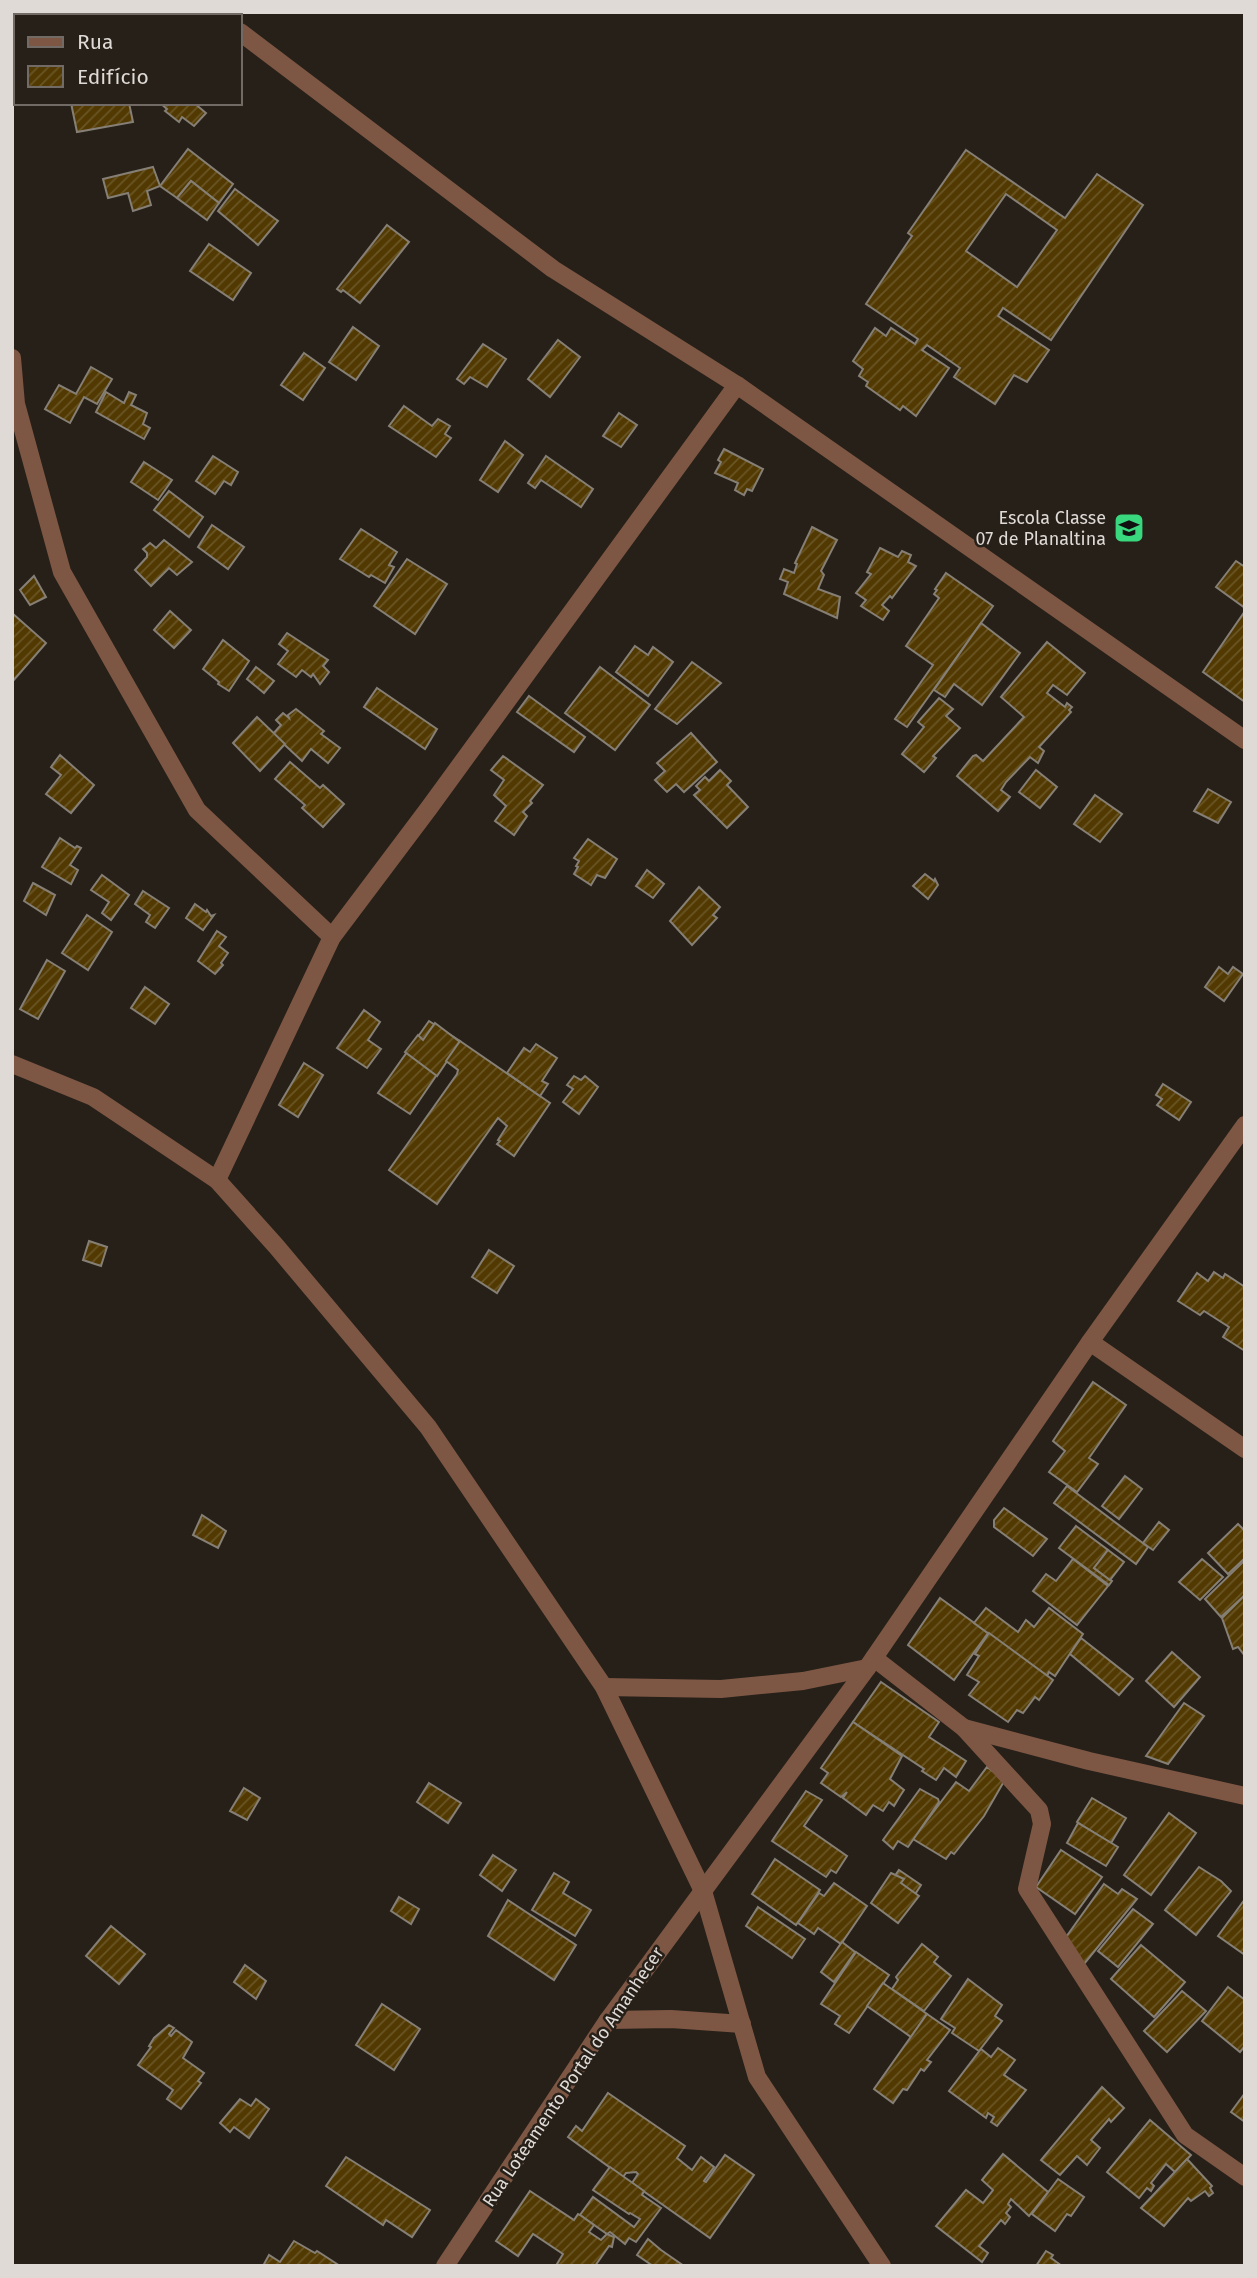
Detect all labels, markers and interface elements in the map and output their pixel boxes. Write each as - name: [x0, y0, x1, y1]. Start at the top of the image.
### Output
- legend: [14, 14, 242, 105]
- text: Rua: [77, 29, 113, 55]
- text: Edifício: [77, 64, 149, 90]
- place label: Escola Classe 07 de Planaltina: [976, 507, 1106, 550]
- school or university icon: Escola Classe 07 de Planaltina: [1112, 511, 1146, 545]
- street label: Rua Loteamento Portal do Amanhecer: [478, 1943, 668, 2211]

